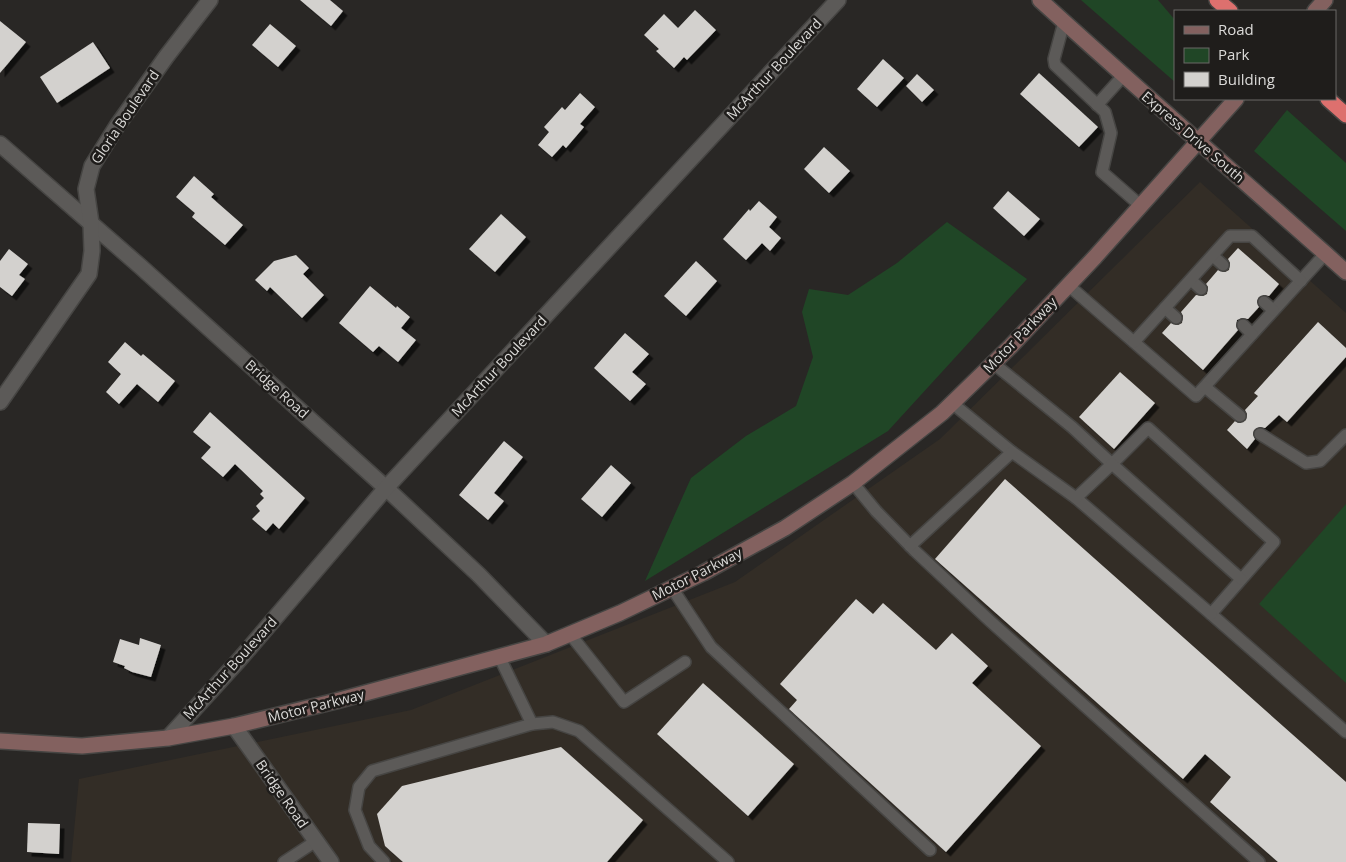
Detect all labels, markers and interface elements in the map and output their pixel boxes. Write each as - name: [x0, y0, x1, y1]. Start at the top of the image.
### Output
- legend: [1174, 10, 1336, 100]
- street label: McArthur Boulevard: [722, 14, 826, 123]
- text: Road: [1218, 19, 1254, 39]
- text: Park: [1218, 44, 1249, 64]
- street label: Gloria Boulevard: [86, 66, 163, 167]
- text: Building: [1218, 69, 1275, 89]
- street label: Express Drive South: [1138, 87, 1249, 187]
- street label: Motor Parkway: [979, 292, 1061, 377]
- street label: McArthur Boulevard: [447, 311, 551, 420]
- street label: Bridge Road: [241, 355, 313, 422]
- street label: Motor Parkway: [648, 542, 746, 604]
- street label: McArthur Boulevard: [178, 612, 281, 723]
- street label: Motor Parkway: [266, 684, 367, 727]
- street label: Bridge Road: [252, 756, 313, 832]

